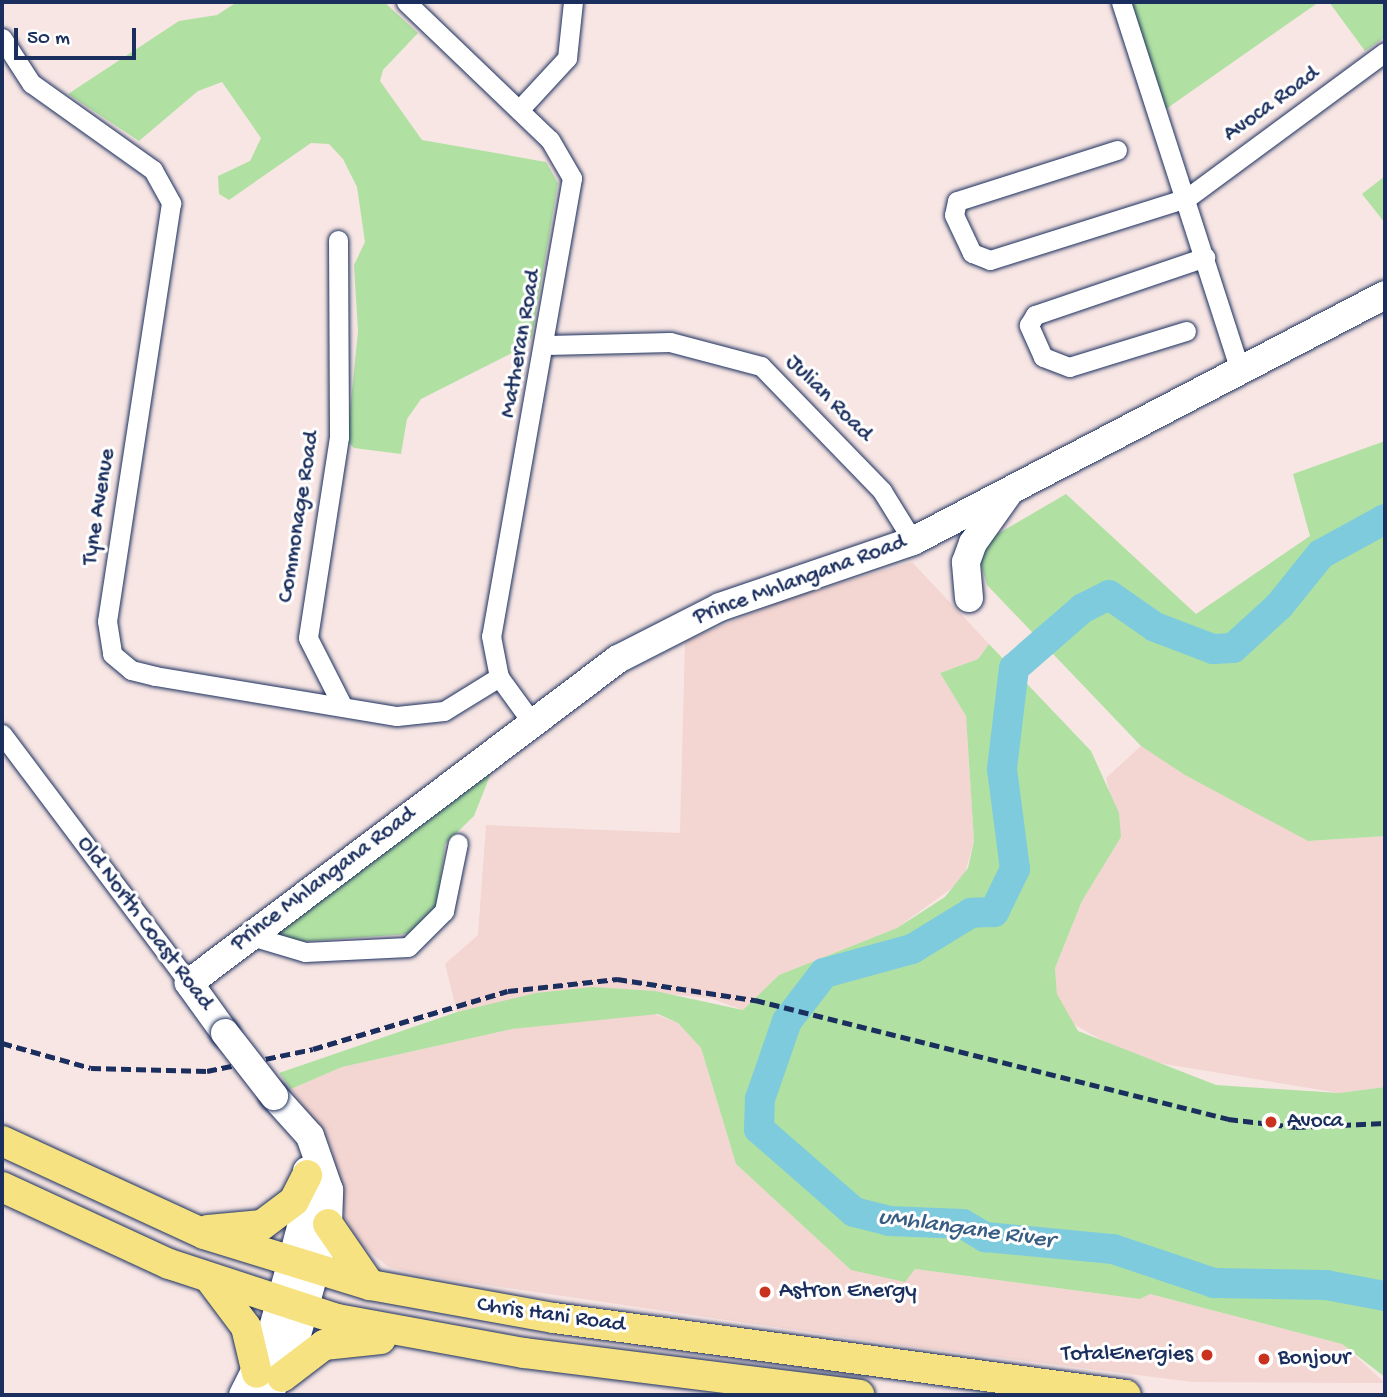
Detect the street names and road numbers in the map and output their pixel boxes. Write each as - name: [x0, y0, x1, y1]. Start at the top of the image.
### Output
- street label: Avoca Road: [1219, 61, 1325, 149]
- street label: Matheran Road: [495, 268, 549, 420]
- street label: Julian Road: [779, 350, 877, 448]
- street label: Commonage Road: [273, 429, 327, 605]
- street label: Tyne Avenue: [77, 447, 123, 567]
- street label: Prince Mhlangana Road: [690, 530, 910, 632]
- street label: Prince Mhlangana Road: [226, 802, 422, 958]
- street label: Old North Coast Road: [70, 832, 218, 1016]
- street label: Chris Hani Road: [475, 1292, 627, 1340]

